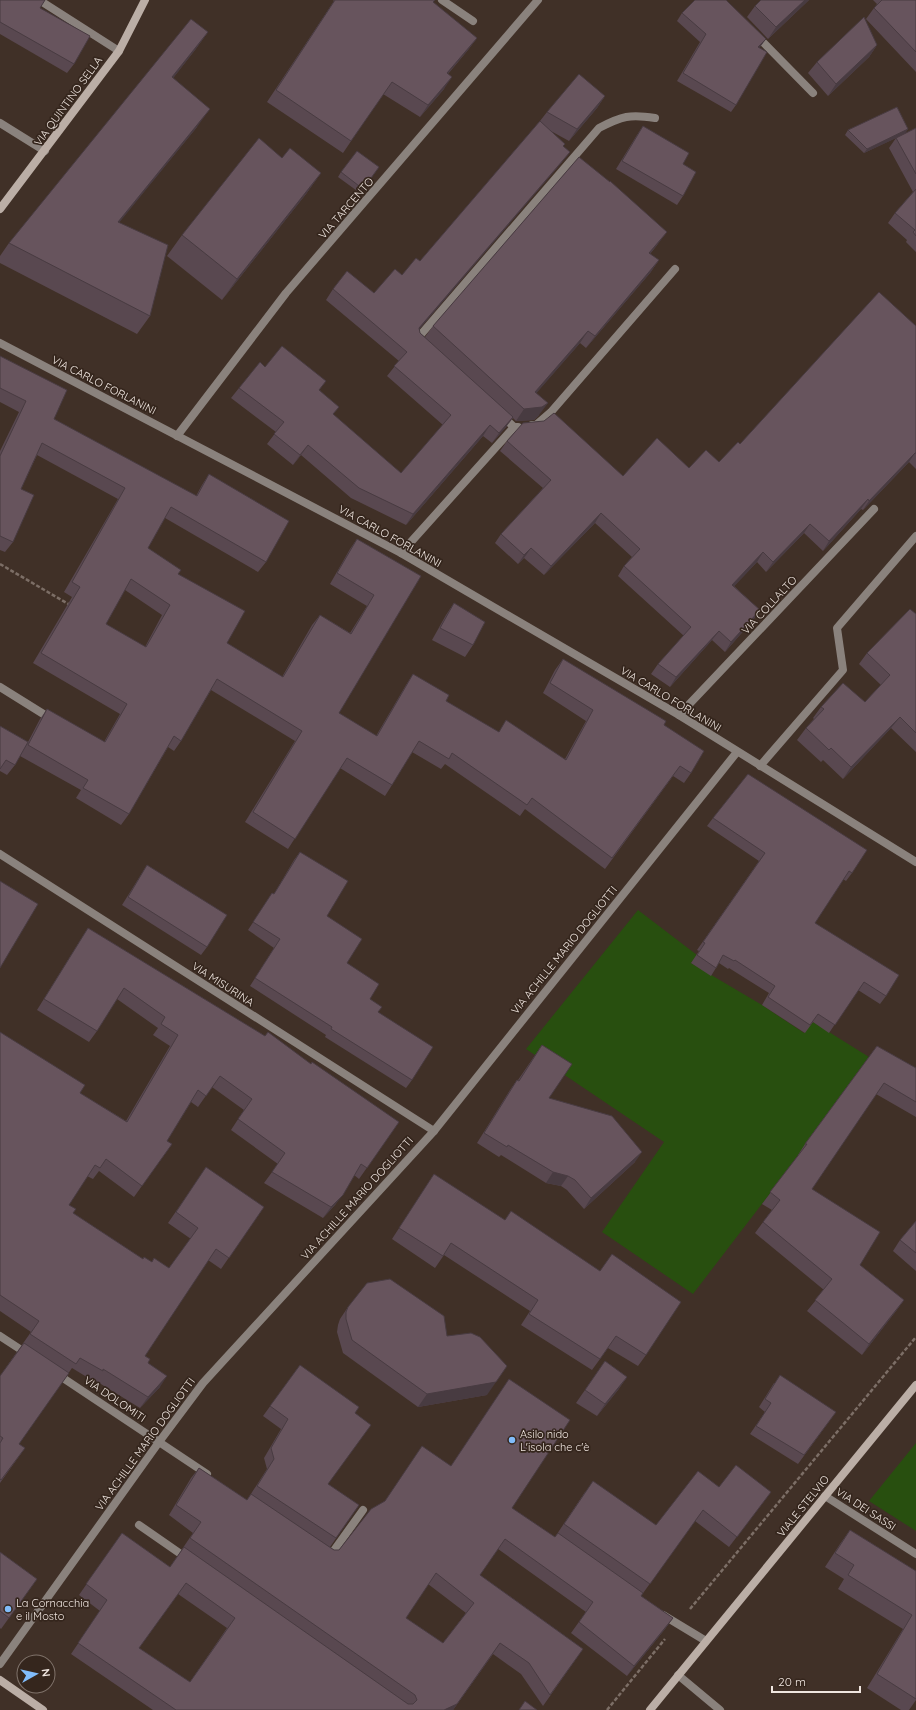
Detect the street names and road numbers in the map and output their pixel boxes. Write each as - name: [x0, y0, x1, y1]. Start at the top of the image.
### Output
- street label: VIA QUINTINO SELLA: [31, 53, 105, 149]
- street label: VIA TARCENTO: [315, 174, 377, 242]
- street label: VIA CARLO FORLANINI: [49, 353, 159, 417]
- street label: VIA CARLO FORLANINI: [336, 502, 444, 570]
- street label: VIA COLLALTO: [738, 573, 800, 637]
- street label: VIA CARLO FORLANINI: [618, 663, 724, 735]
- street label: VIA ACHILLE MARIO DOGLIOTTI: [508, 883, 620, 1017]
- street label: VIA MISURINA: [189, 959, 257, 1009]
- street label: VIA ACHILLE MARIO DOGLIOTTI: [298, 1133, 416, 1263]
- street label: VIA DOLOMITI: [81, 1373, 149, 1425]
- street label: VIA ACHILLE MARIO DOGLIOTTI: [92, 1375, 198, 1513]
- street label: VIALE STELVIO: [774, 1472, 832, 1540]
- street label: VIA DEI SASSI: [833, 1484, 899, 1534]

